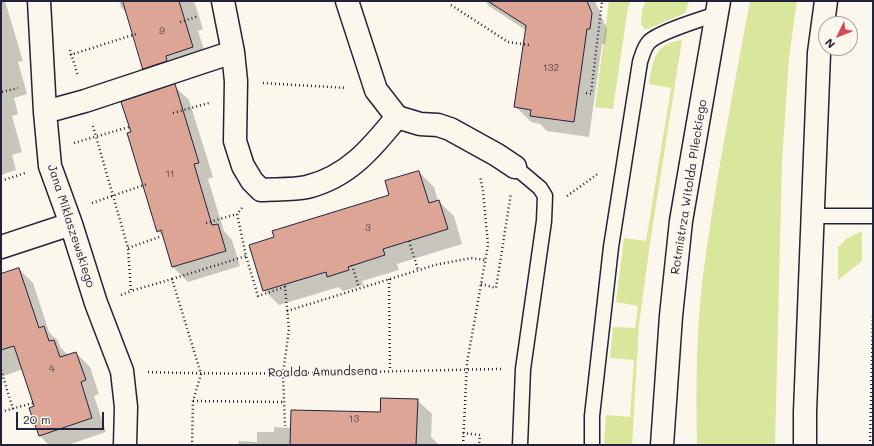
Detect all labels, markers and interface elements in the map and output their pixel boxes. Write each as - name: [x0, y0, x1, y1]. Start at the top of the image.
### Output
- north arrow: [818, 16, 858, 56]
- house number: 9: [159, 25, 165, 37]
- text: N: [821, 36, 838, 52]
- house number: 132: [543, 62, 559, 74]
- street label: Rotmistrza Witolda Pileckiego: [668, 98, 710, 276]
- street label: Jana Miklaszewskiego: [44, 163, 98, 289]
- house number: 11: [166, 168, 174, 180]
- house number: 3: [365, 222, 371, 234]
- house number: 4: [49, 363, 55, 375]
- street label: Roalda Amundsena: [268, 364, 378, 380]
- scale bar: [18, 404, 106, 430]
- text: 20 m: [23, 411, 51, 427]
- house number: 13: [349, 413, 359, 425]

